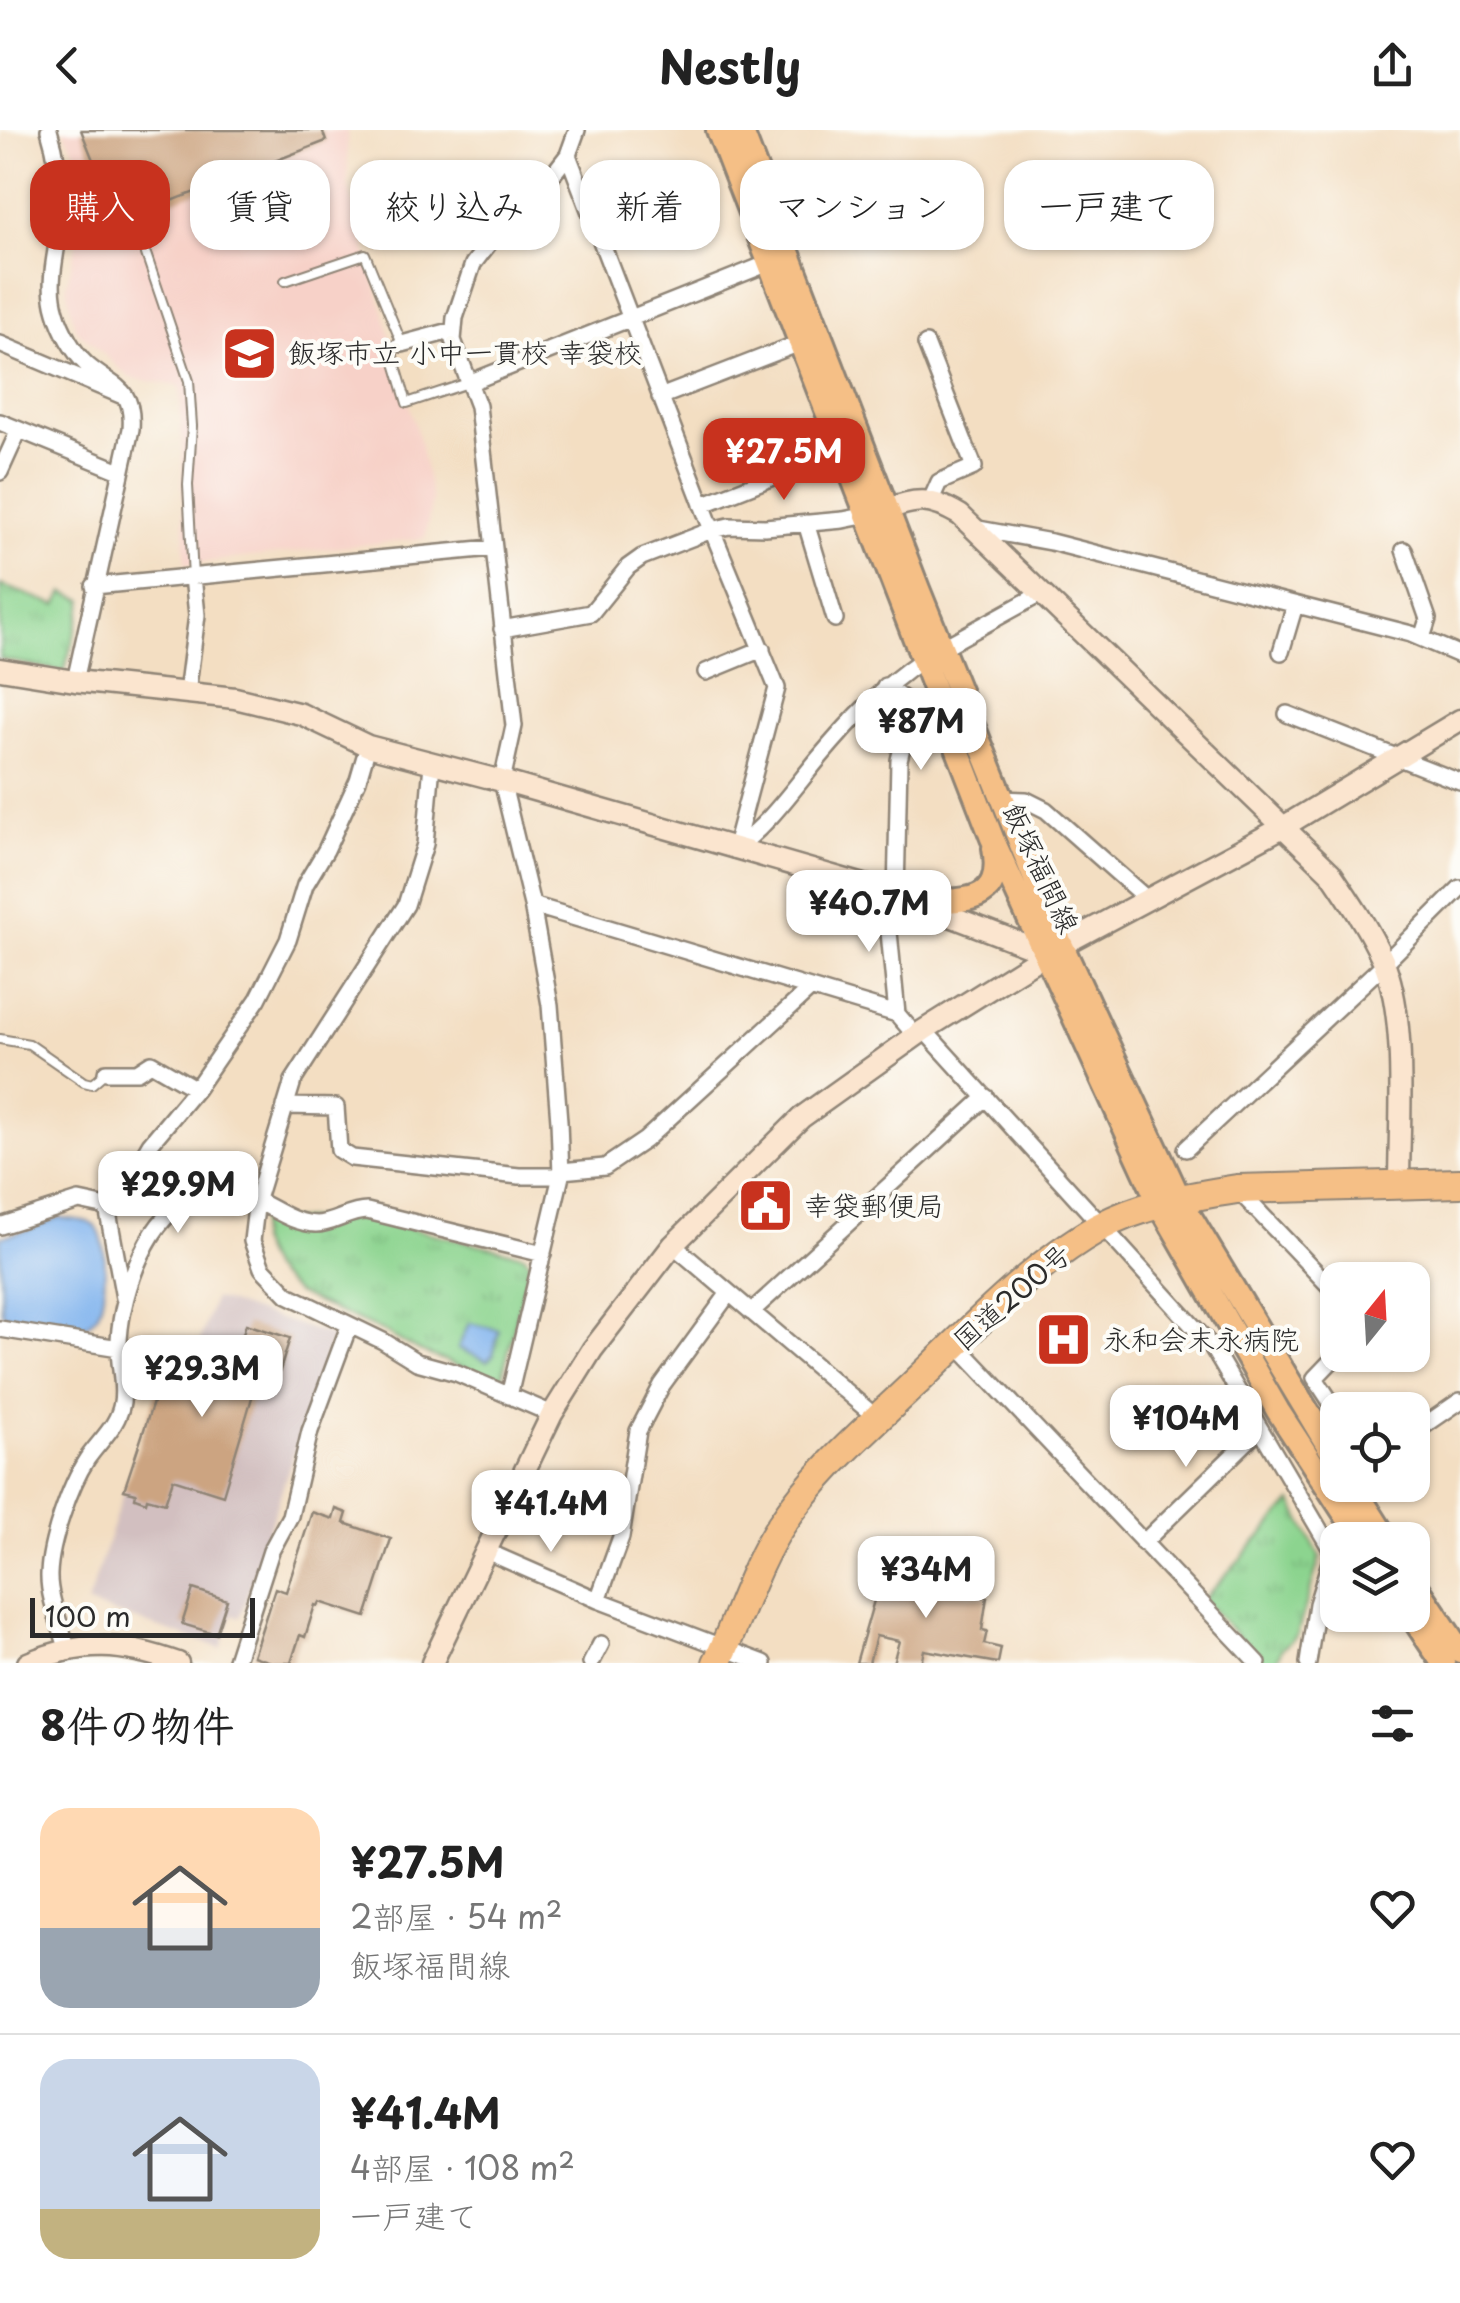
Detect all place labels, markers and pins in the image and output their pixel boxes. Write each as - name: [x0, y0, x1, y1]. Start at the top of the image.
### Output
- school or university icon: 飯塚市立 小中一貫校 幸袋校: [219, 323, 279, 383]
- place label: 飯塚市立 小中一貫校 幸袋校: [288, 330, 642, 373]
- pin: ¥27.5M: [703, 418, 865, 503]
- pin: ¥87M: [862, 688, 980, 773]
- pin: ¥40.7M: [788, 870, 950, 955]
- pin: ¥29.9M: [97, 1151, 259, 1236]
- public building icon: 幸袋郵便局: [735, 1176, 795, 1236]
- place label: 幸袋郵便局: [804, 1183, 944, 1226]
- hospital icon: 永和会末永病院: [1034, 1310, 1094, 1370]
- place label: 永和会末永病院: [1103, 1317, 1299, 1360]
- pin: ¥29.3M: [121, 1335, 283, 1420]
- pin: ¥104M: [1116, 1385, 1256, 1470]
- pin: ¥41.4M: [470, 1470, 632, 1555]
- pin: ¥34M: [867, 1536, 985, 1621]

